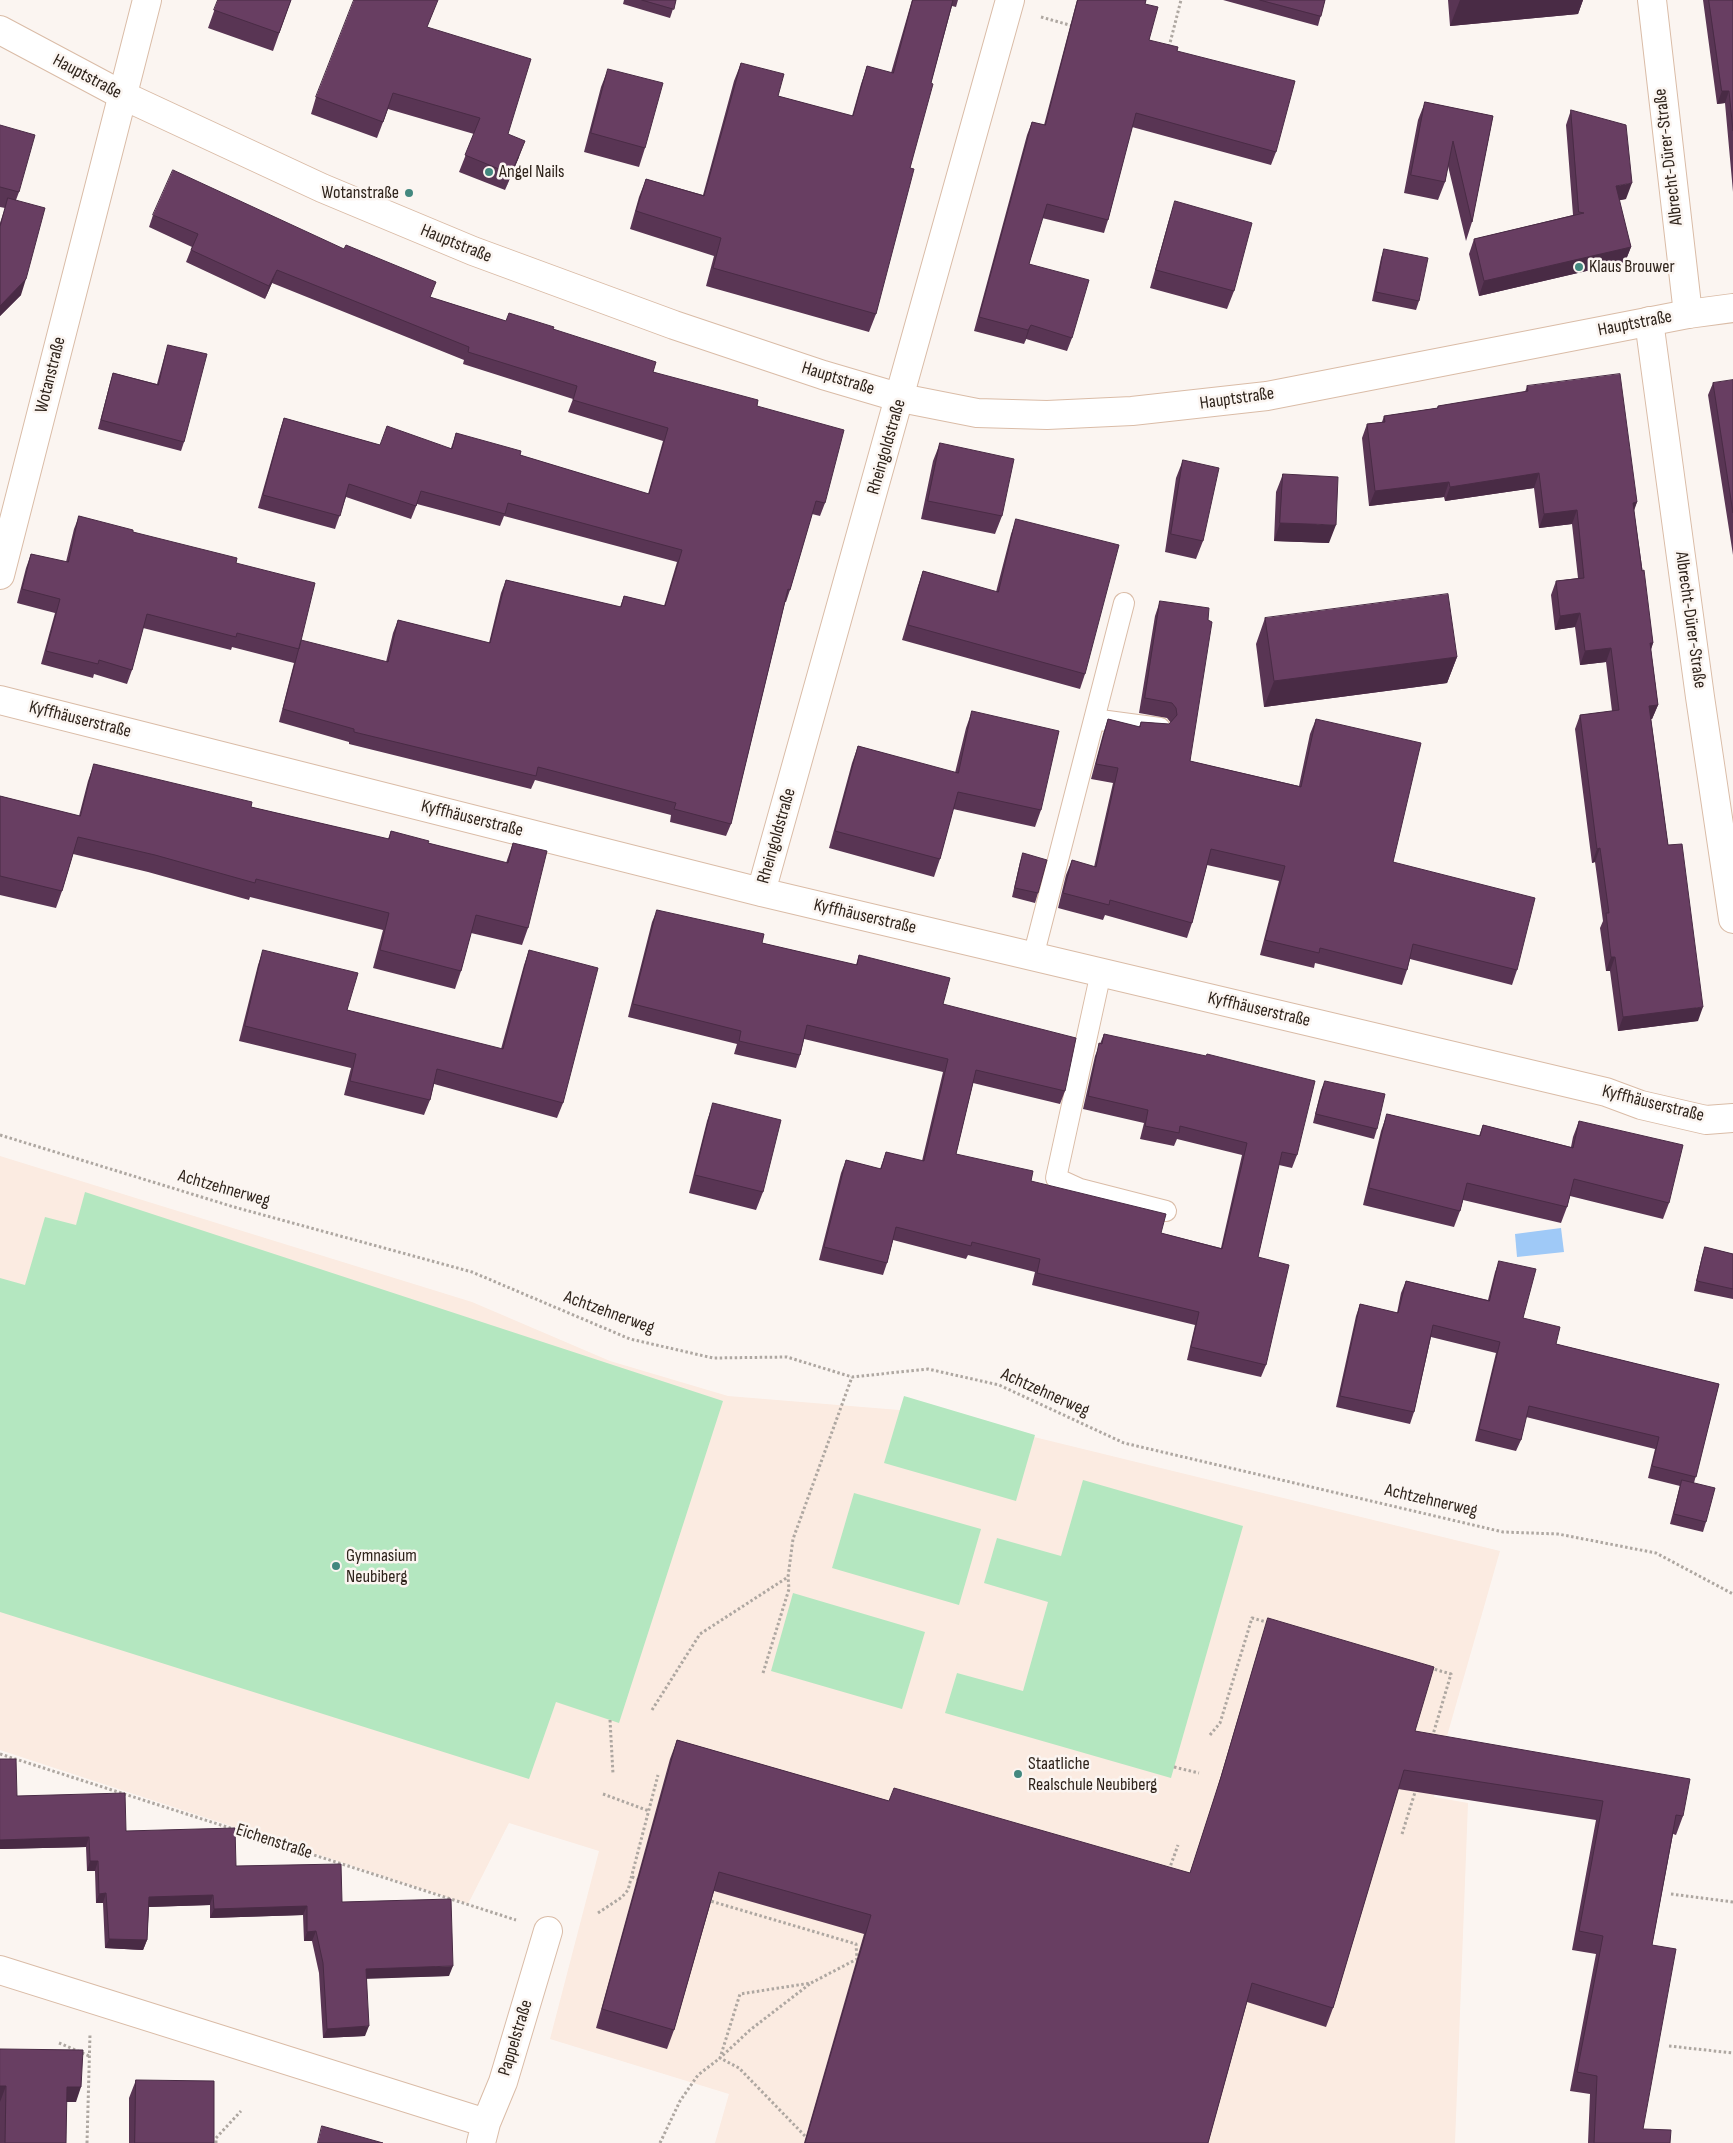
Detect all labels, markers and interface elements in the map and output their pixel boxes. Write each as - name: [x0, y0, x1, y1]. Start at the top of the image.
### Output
- street label: Hauptstraße: [49, 50, 125, 104]
- street label: Albrecht-Dürer-Straße: [1650, 87, 1688, 227]
- place label: Angel Nails: [499, 161, 565, 183]
- marker: Angel Nails: [483, 166, 495, 178]
- place label: Wotanstraße: [322, 182, 399, 204]
- marker: Wotanstraße: [403, 187, 415, 199]
- street label: Hauptstraße: [417, 220, 495, 268]
- place label: Klaus Brouwer: [1589, 256, 1675, 278]
- marker: Klaus Brouwer: [1573, 261, 1585, 273]
- street label: Hauptstraße: [1596, 306, 1674, 342]
- street label: Wotanstraße: [31, 335, 71, 415]
- street label: Hauptstraße: [799, 358, 877, 400]
- street label: Hauptstraße: [1198, 383, 1276, 415]
- street label: Rheingoldstraße: [863, 397, 911, 497]
- street label: Albrecht-Dürer-Straße: [1670, 550, 1710, 690]
- street label: Kyffhäuserstraße: [27, 697, 133, 743]
- street label: Rheingoldstraße: [753, 786, 801, 886]
- street label: Kyffhäuserstraße: [419, 796, 525, 842]
- street label: Kyffhäuserstraße: [812, 895, 918, 939]
- street label: Kyffhäuserstraße: [1206, 988, 1312, 1032]
- street label: Kyffhäuserstraße: [1600, 1081, 1706, 1127]
- street label: Achtzehnerweg: [176, 1166, 272, 1212]
- street label: Achtzehnerweg: [561, 1287, 657, 1339]
- street label: Achtzehnerweg: [997, 1364, 1093, 1422]
- street label: Achtzehnerweg: [1382, 1480, 1480, 1522]
- place label: Gymnasium Neubiberg: [346, 1545, 417, 1588]
- marker: Gymnasium Neubiberg: [330, 1560, 342, 1572]
- place label: Staatliche Realschule Neubiberg: [1028, 1753, 1157, 1796]
- marker: Staatliche Realschule Neubiberg: [1012, 1768, 1024, 1780]
- street label: Eichenstraße: [233, 1819, 315, 1865]
- street label: Pappelstraße: [494, 1997, 538, 2079]

